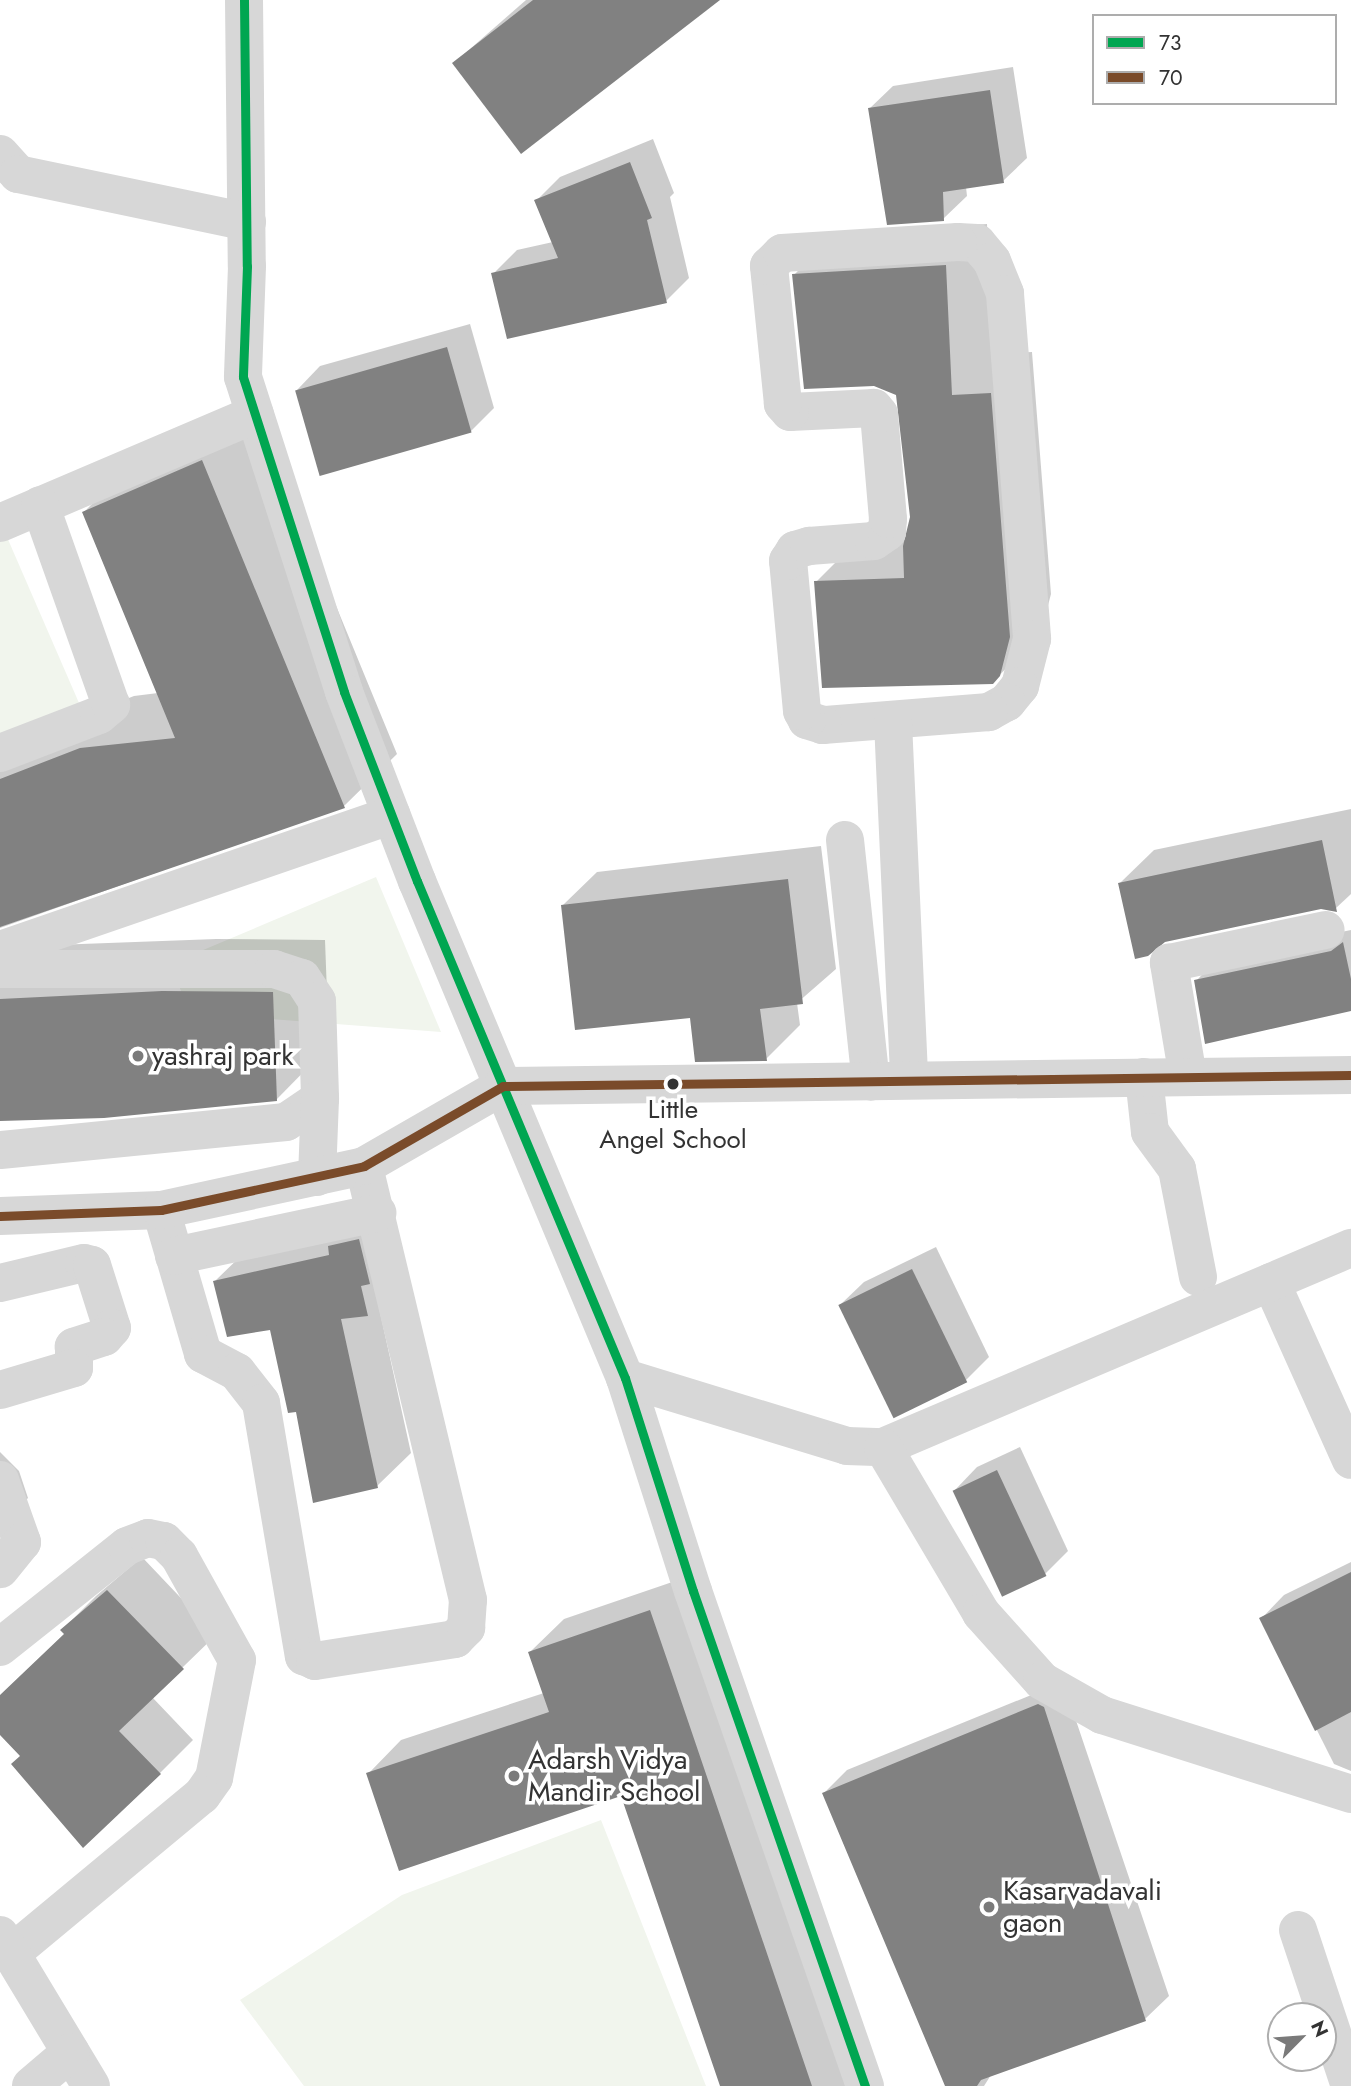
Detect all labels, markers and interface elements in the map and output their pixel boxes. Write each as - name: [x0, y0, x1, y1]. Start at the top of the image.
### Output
- legend: [1092, 14, 1337, 105]
- text: 73: [1159, 28, 1182, 58]
- text: 70: [1159, 63, 1183, 93]
- place label: yashraj park: [152, 1039, 294, 1073]
- marker: yashraj park: [130, 1048, 146, 1064]
- marker: Little Angel School: [666, 1077, 680, 1091]
- place label: Little Angel School: [599, 1094, 747, 1156]
- place label: Adarsh Vidya Mandir School: [528, 1743, 701, 1809]
- marker: Adarsh Vidya Mandir School: [506, 1768, 522, 1784]
- place label: Kasarvadavali gaon: [1003, 1874, 1162, 1940]
- marker: Kasarvadavali gaon: [981, 1899, 997, 1915]
- north arrow: [1267, 2002, 1337, 2072]
- text: N: [1304, 2016, 1335, 2041]

